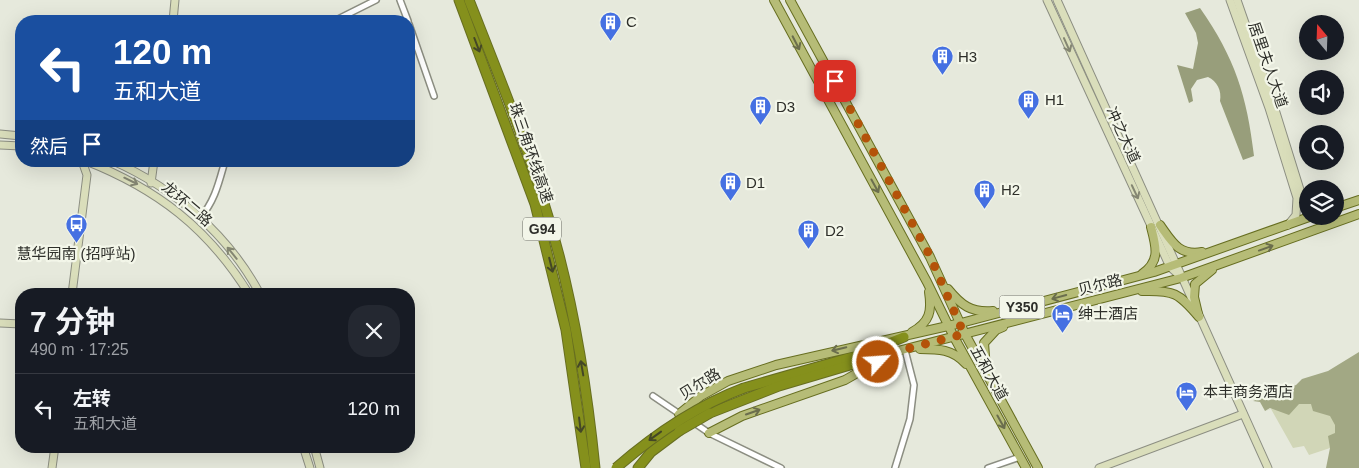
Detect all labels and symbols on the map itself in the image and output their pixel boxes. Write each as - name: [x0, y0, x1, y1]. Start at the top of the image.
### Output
- building icon: C: [598, 10, 622, 41]
- place label: C: [626, 13, 637, 30]
- north arrow: [1299, 15, 1344, 60]
- street label: 居里夫人大道: [1246, 20, 1291, 110]
- one-way arrow: [792, 35, 801, 50]
- one-way arrow: [1062, 37, 1072, 52]
- one-way arrow: [473, 38, 482, 53]
- building icon: H3: [930, 45, 954, 76]
- place label: H3: [958, 48, 977, 65]
- pin: [814, 60, 856, 102]
- building icon: H1: [1017, 88, 1041, 119]
- place label: H1: [1045, 91, 1064, 108]
- building icon: D3: [748, 95, 772, 126]
- place label: D3: [776, 98, 795, 115]
- street label: 珠三角环线高速: [506, 100, 557, 205]
- street label: 冲之大道: [1103, 104, 1144, 166]
- building icon: D1: [718, 171, 742, 202]
- place label: D1: [746, 174, 765, 191]
- one-way arrow: [123, 176, 138, 186]
- street label: 龙环二路: [159, 178, 216, 229]
- one-way arrow: [870, 178, 880, 192]
- building icon: H2: [973, 178, 997, 209]
- place label: H2: [1001, 181, 1020, 198]
- one-way arrow: [1131, 184, 1140, 199]
- bus stop icon: 慧华园南 (招呼站): [64, 213, 88, 244]
- road number: G94: [523, 218, 561, 240]
- building icon: D2: [797, 219, 821, 250]
- place label: D2: [825, 222, 844, 239]
- one-way arrow: [1258, 243, 1273, 252]
- place label: 慧华园南 (招呼站): [16, 245, 136, 262]
- one-way arrow: [227, 247, 238, 260]
- one-way arrow: [547, 257, 556, 273]
- street label: 贝尔路: [1076, 271, 1124, 298]
- one-way arrow: [1051, 292, 1067, 302]
- road number: Y350: [1000, 296, 1044, 318]
- hotel icon: 绅士酒店: [1050, 302, 1074, 333]
- place label: 绅士酒店: [1078, 305, 1138, 322]
- position arrow: [851, 335, 903, 387]
- street label: 五和大道: [967, 342, 1011, 403]
- one-way arrow: [832, 345, 848, 354]
- one-way arrow: [576, 360, 586, 376]
- street label: 贝尔路: [676, 364, 723, 403]
- hotel icon: 本丰商务酒店: [1175, 380, 1199, 411]
- place label: 本丰商务酒店: [1203, 383, 1293, 400]
- one-way arrow: [744, 407, 760, 416]
- one-way arrow: [996, 414, 1006, 428]
- one-way arrow: [575, 417, 585, 433]
- one-way arrow: [648, 431, 662, 441]

